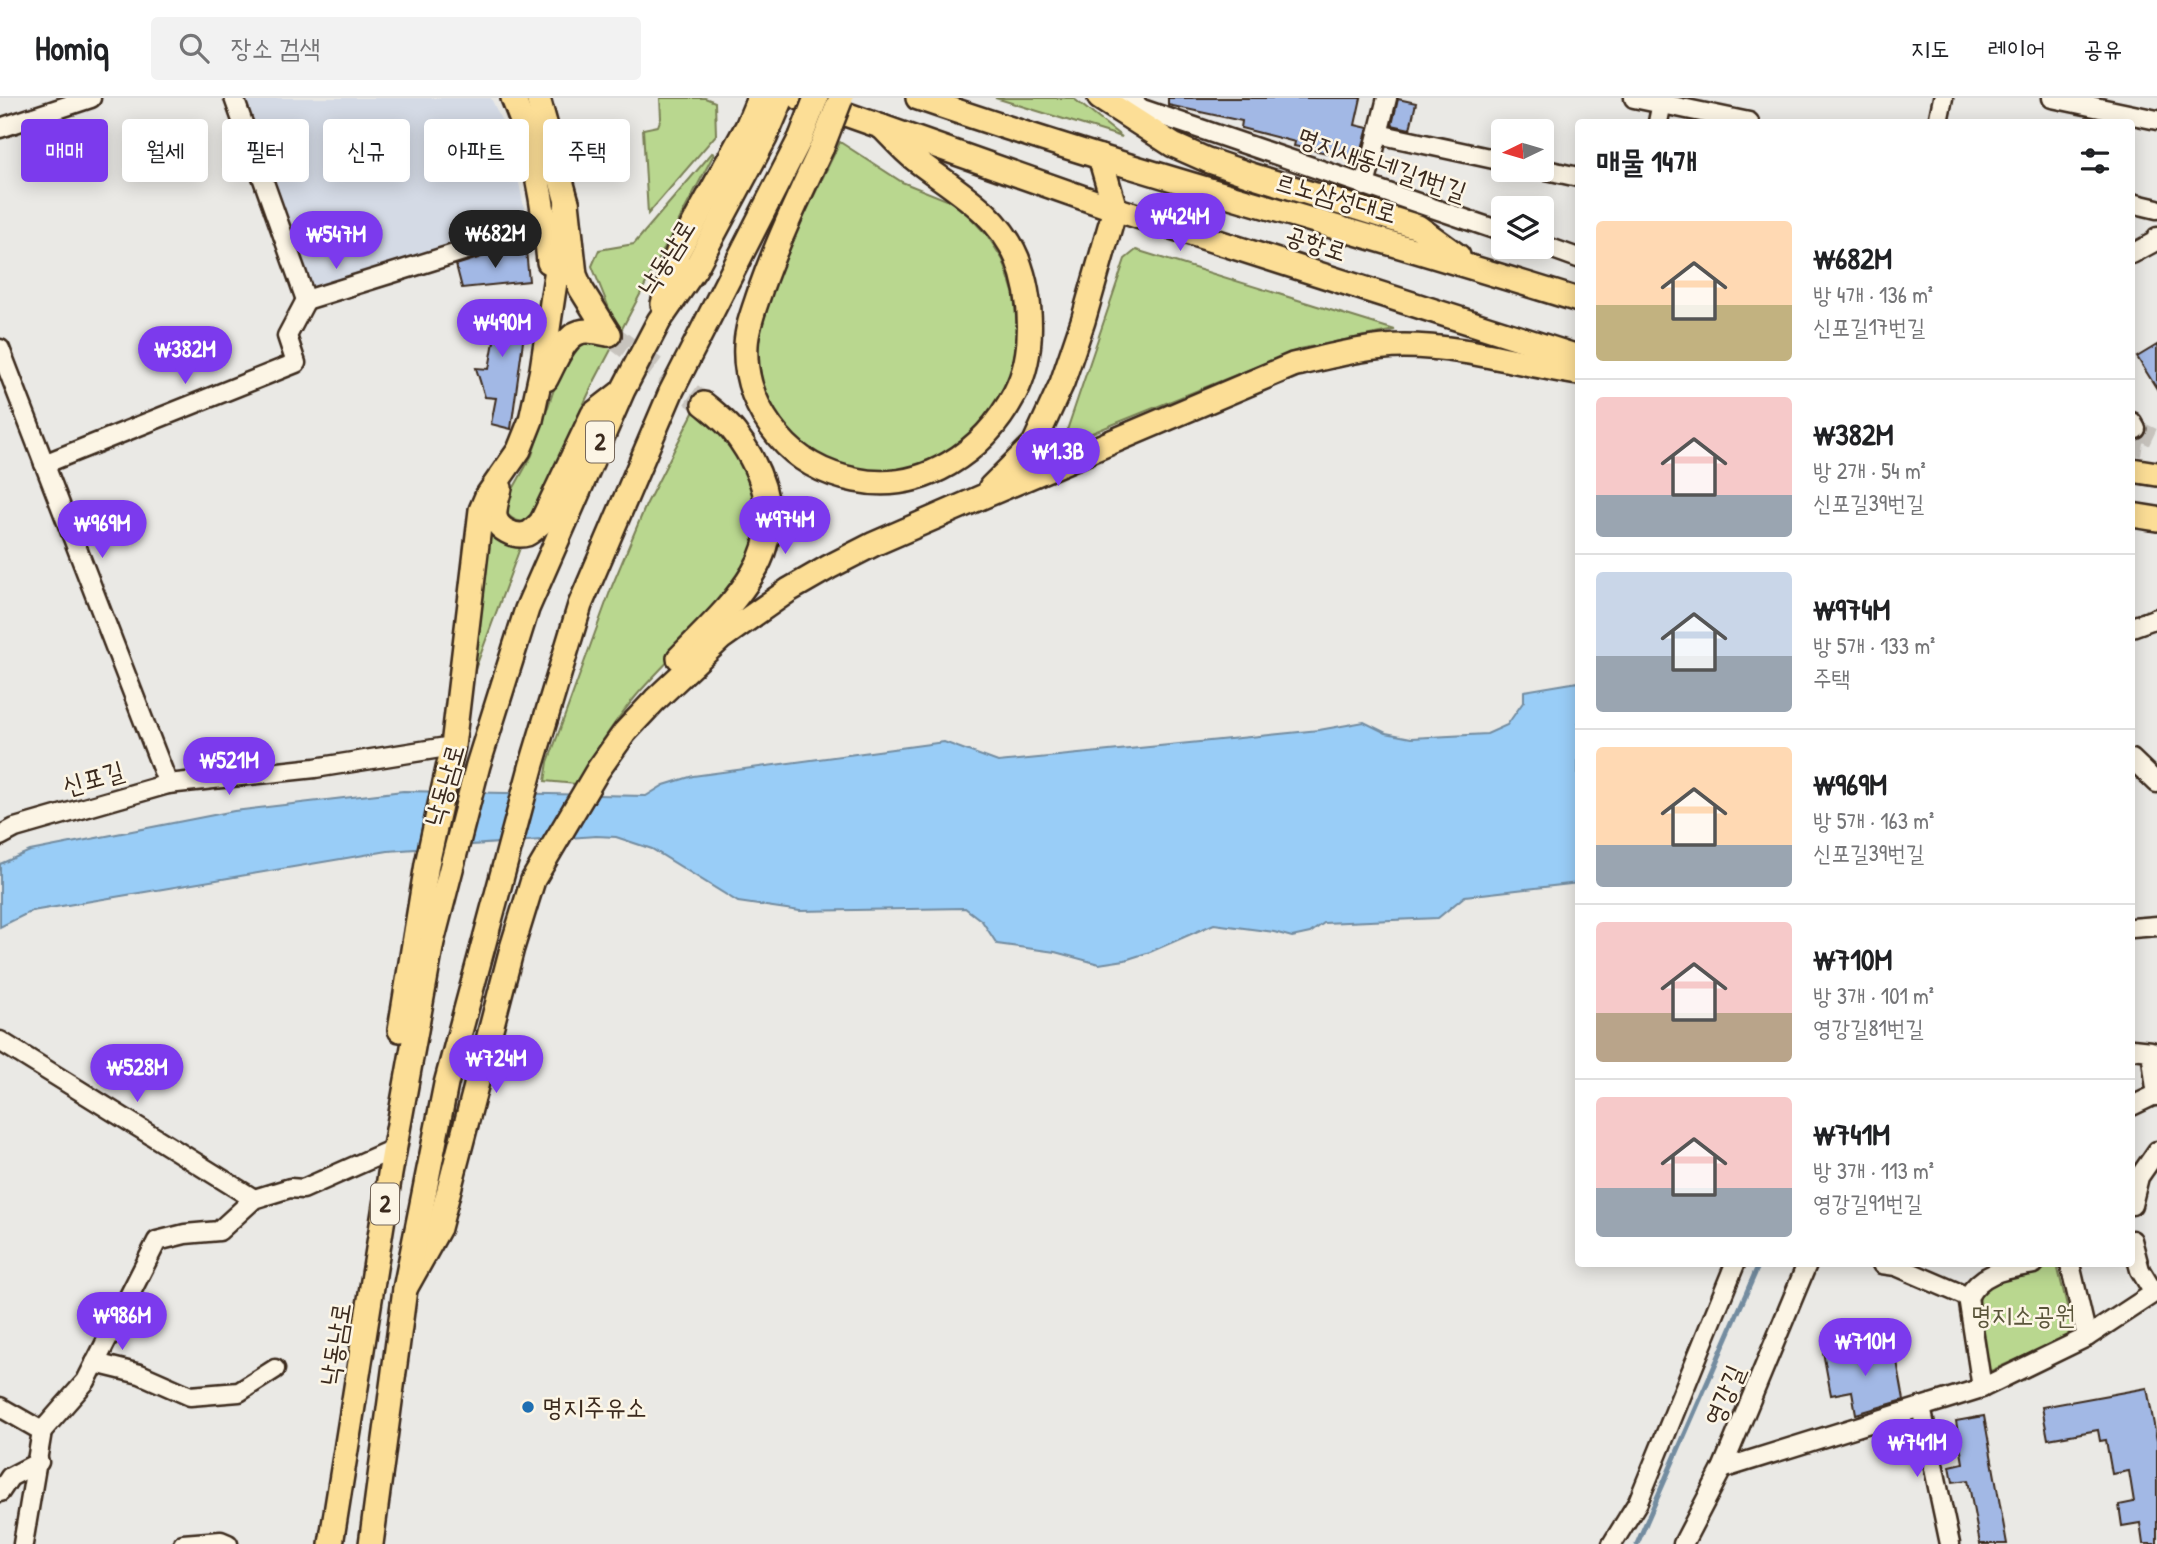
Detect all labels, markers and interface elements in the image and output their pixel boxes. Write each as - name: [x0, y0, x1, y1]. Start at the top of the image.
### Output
- search box: [151, 17, 641, 80]
- text: Homiq: [35, 26, 109, 70]
- icon: search: [175, 29, 213, 67]
- text: 장소 검색: [231, 30, 321, 65]
- text: 지도: [1911, 32, 1949, 64]
- text: 레이어: [1987, 32, 2045, 64]
- text: 공유: [2083, 32, 2122, 64]
- street label: 명지새동네길1번길: [1293, 118, 1472, 209]
- chip: 매매: [21, 119, 108, 182]
- chip: 월세: [122, 119, 208, 182]
- chip: 필터: [222, 119, 309, 182]
- chip: 신규: [323, 119, 410, 182]
- chip: 아파트: [424, 119, 529, 182]
- chip: 주택: [543, 119, 630, 182]
- north arrow: [1491, 119, 1554, 182]
- map controls: [1491, 119, 1554, 259]
- text: 매물 14개: [1596, 141, 1697, 181]
- icon: filters: [2076, 142, 2114, 180]
- street label: 르노삼성대로: [1271, 162, 1401, 231]
- pin: ₩424M: [1131, 194, 1229, 253]
- button: layers: [1491, 196, 1554, 259]
- text: ₩424M: [1151, 200, 1209, 231]
- pin: ₩682M: [446, 211, 544, 270]
- pin: ₩547M: [287, 212, 385, 271]
- street label: 낙동남로: [629, 212, 703, 301]
- street label: 공항로: [1281, 216, 1351, 269]
- text: ₩682M: [465, 217, 525, 248]
- text: ₩547M: [306, 218, 366, 249]
- text: ₩682M: [1813, 238, 1892, 278]
- icon: home: [1652, 249, 1736, 333]
- text: 방 4개 · 136 m²: [1813, 279, 1933, 310]
- pin: ₩490M: [453, 300, 551, 359]
- text: ₩490M: [473, 306, 531, 337]
- text: 신포길17번길: [1813, 311, 1925, 342]
- pin: ₩382M: [136, 327, 234, 386]
- text: ₩382M: [154, 333, 216, 364]
- text: ₩382M: [1813, 414, 1894, 454]
- road number: 2: [586, 422, 614, 463]
- icon: home: [1652, 425, 1736, 509]
- pin: ₩1.3B: [1009, 428, 1107, 488]
- text: ₩1.3B: [1032, 435, 1084, 466]
- text: 방 2개 · 54 m²: [1813, 455, 1926, 486]
- text: 신포길39번길: [1813, 487, 1924, 518]
- pin: ₩974M: [736, 496, 834, 556]
- pin: ₩969M: [53, 500, 151, 560]
- text: ₩974M: [755, 503, 815, 534]
- text: ₩969M: [74, 507, 130, 538]
- text: ₩974M: [1813, 589, 1890, 629]
- icon: home: [1652, 600, 1736, 684]
- text: 방 5개 · 133 m²: [1813, 630, 1935, 661]
- text: 주택: [1813, 662, 1850, 693]
- pin: ₩521M: [180, 738, 278, 797]
- street label: 낙동남로: [415, 740, 472, 830]
- text: ₩521M: [199, 744, 259, 775]
- street label: 신포길: [58, 752, 128, 803]
- text: ₩969M: [1813, 764, 1887, 804]
- icon: home: [1652, 775, 1736, 859]
- text: 방 5개 · 163 m²: [1813, 805, 1934, 836]
- text: 신포길39번길: [1813, 837, 1924, 868]
- text: ₩710M: [1813, 939, 1892, 979]
- icon: home: [1652, 950, 1736, 1034]
- text: 방 3개 · 101 m²: [1813, 980, 1934, 1011]
- text: 영강길81번길: [1813, 1012, 1924, 1043]
- pin: ₩724M: [447, 1035, 545, 1095]
- text: ₩724M: [465, 1042, 527, 1073]
- pin: ₩528M: [88, 1044, 186, 1104]
- text: ₩528M: [106, 1051, 168, 1082]
- text: ₩741M: [1813, 1114, 1890, 1154]
- icon: home: [1652, 1125, 1736, 1209]
- text: 방 3개 · 113 m²: [1813, 1155, 1934, 1186]
- road number: 2: [371, 1184, 399, 1224]
- text: 영강길91번길: [1813, 1187, 1922, 1218]
- pin: ₩986M: [73, 1292, 171, 1352]
- park label: 명지소공원: [1971, 1297, 2075, 1332]
- text: ₩986M: [93, 1299, 151, 1330]
- street label: 낙동남로: [311, 1300, 358, 1388]
- pin: ₩710M: [1816, 1318, 1914, 1378]
- text: ₩710M: [1835, 1325, 1895, 1356]
- street label: 영강길: [1695, 1359, 1752, 1431]
- place label: 명지주유소: [542, 1389, 647, 1424]
- marker: 명지주유소: [520, 1399, 536, 1415]
- pin: ₩741M: [1868, 1420, 1966, 1479]
- text: ₩741M: [1887, 1426, 1947, 1457]

